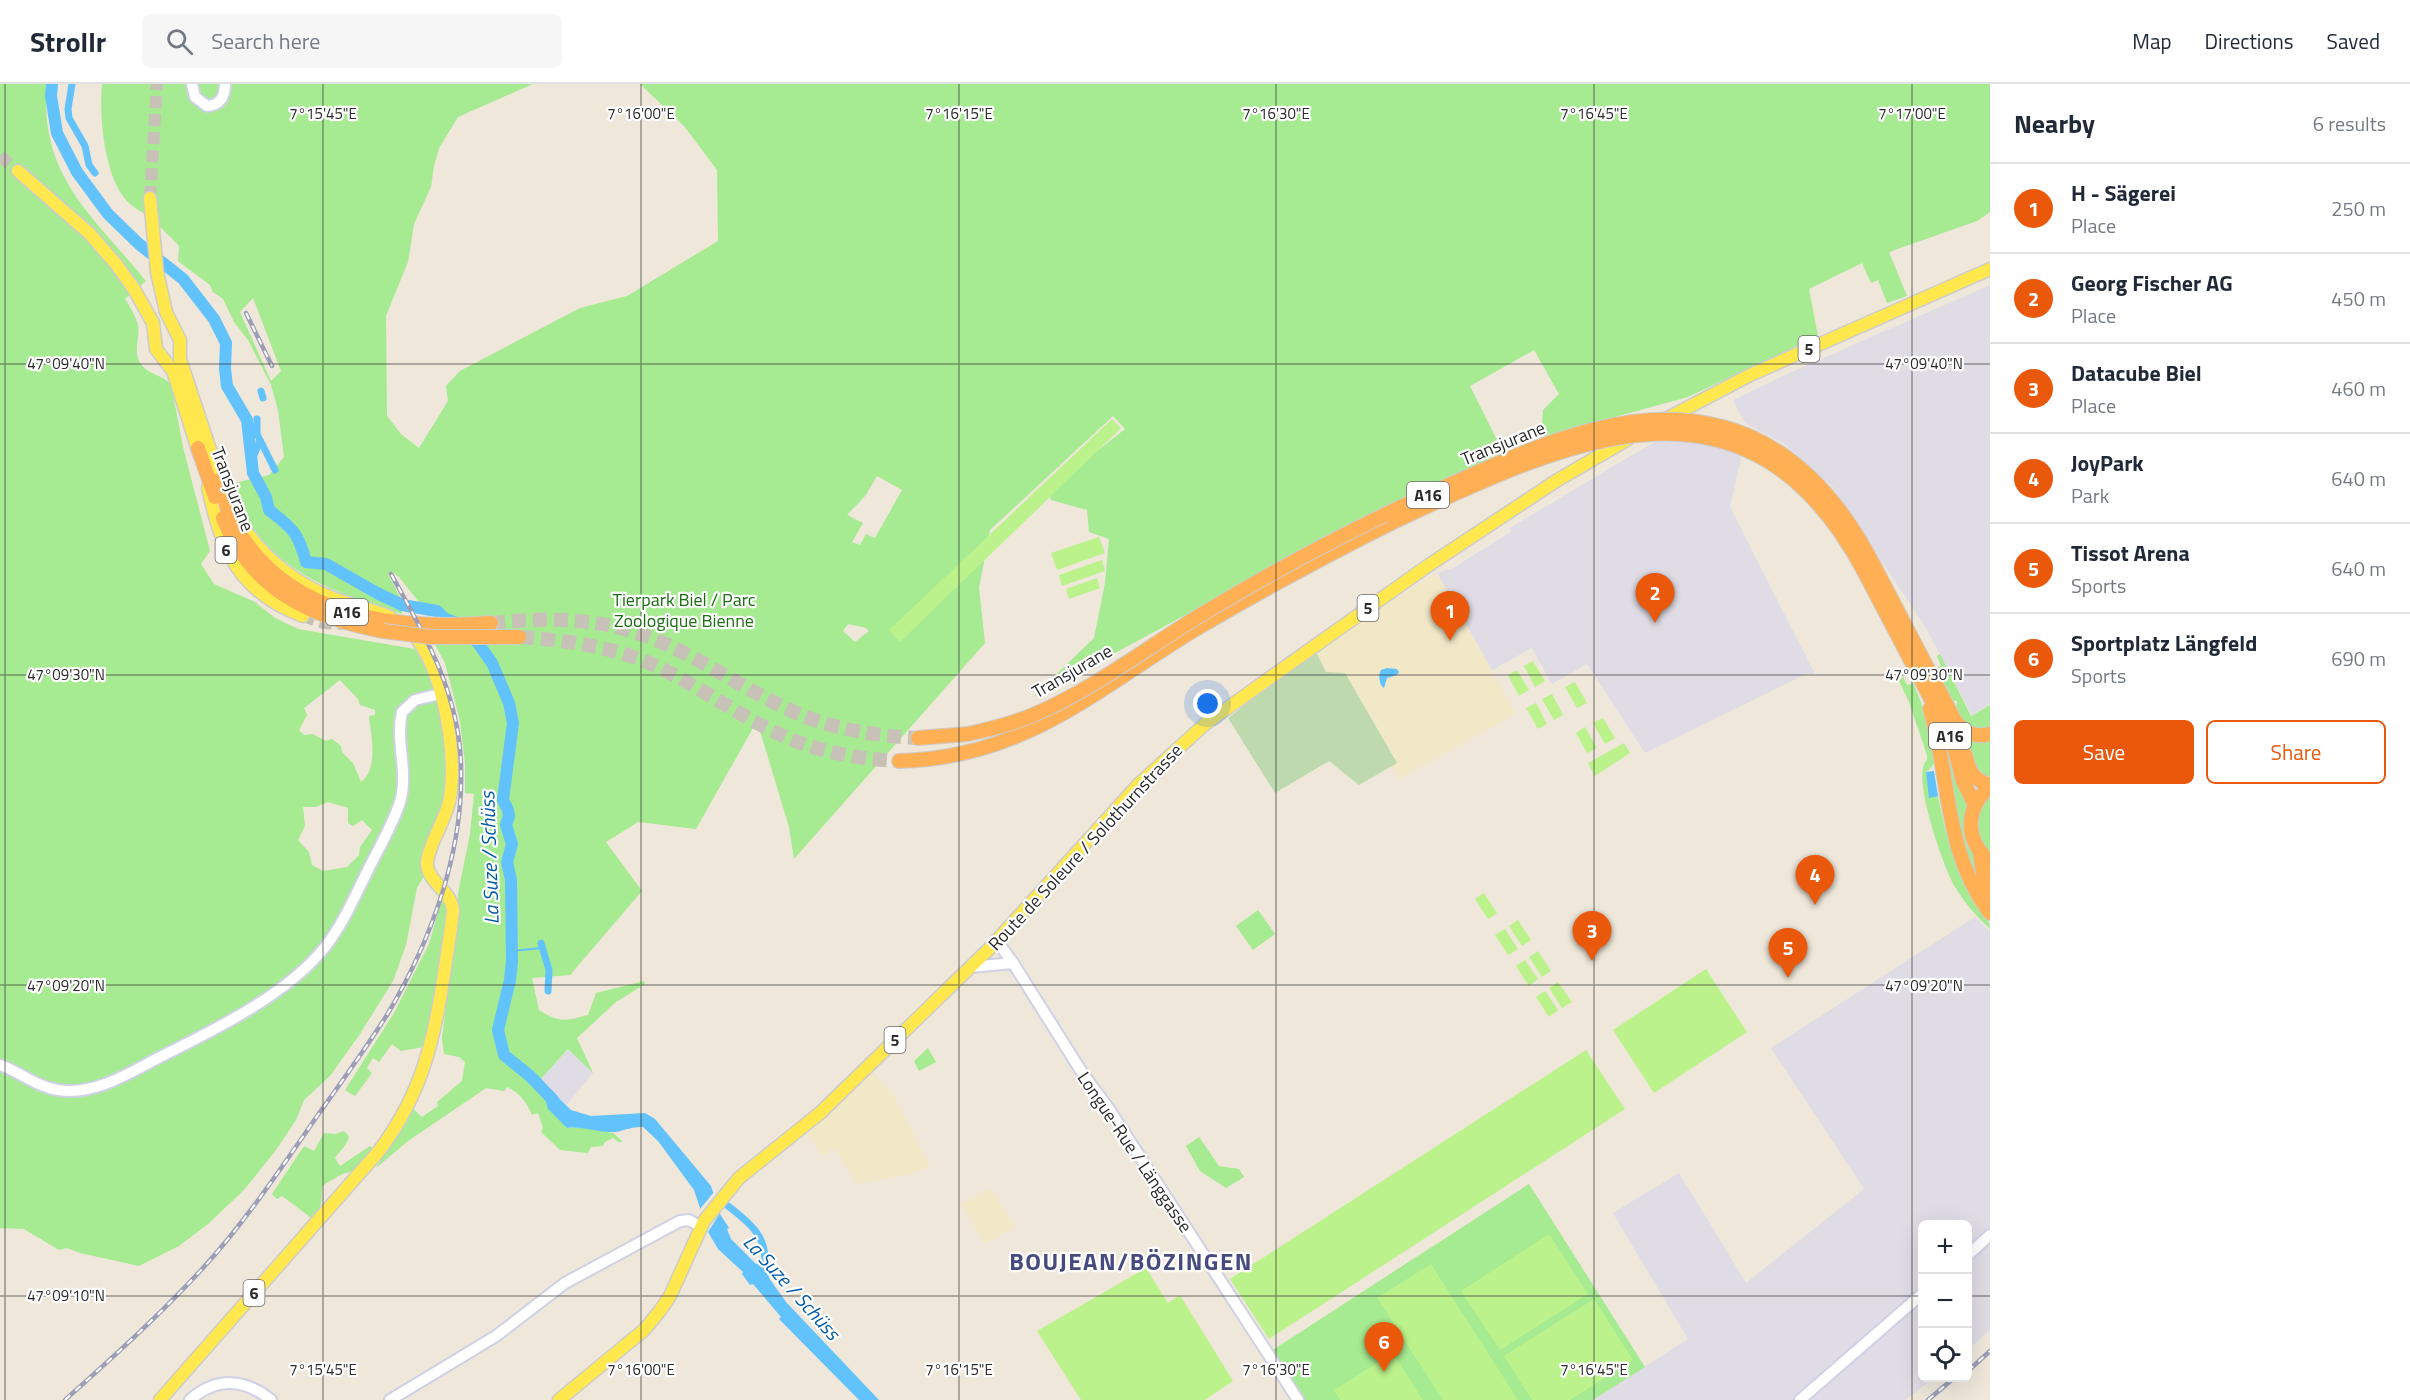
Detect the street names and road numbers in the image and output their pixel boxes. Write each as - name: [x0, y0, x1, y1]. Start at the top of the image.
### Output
- road number: 5: [1798, 336, 1820, 362]
- street label: Transjurane: [1457, 414, 1549, 472]
- street label: Transjurane: [204, 443, 262, 535]
- road number: A16: [1407, 482, 1449, 508]
- road number: 6: [216, 537, 236, 563]
- road number: 5: [1358, 595, 1378, 621]
- road number: A16: [326, 599, 368, 625]
- street label: Transjurane: [1027, 637, 1117, 705]
- road number: A16: [1929, 723, 1971, 749]
- street label: Route de Soleure / Solothurnstrasse: [982, 737, 1188, 957]
- road number: 5: [884, 1027, 906, 1053]
- street label: Longue-Rue / Länggasse: [1071, 1066, 1199, 1238]
- road number: 6: [244, 1280, 264, 1306]

